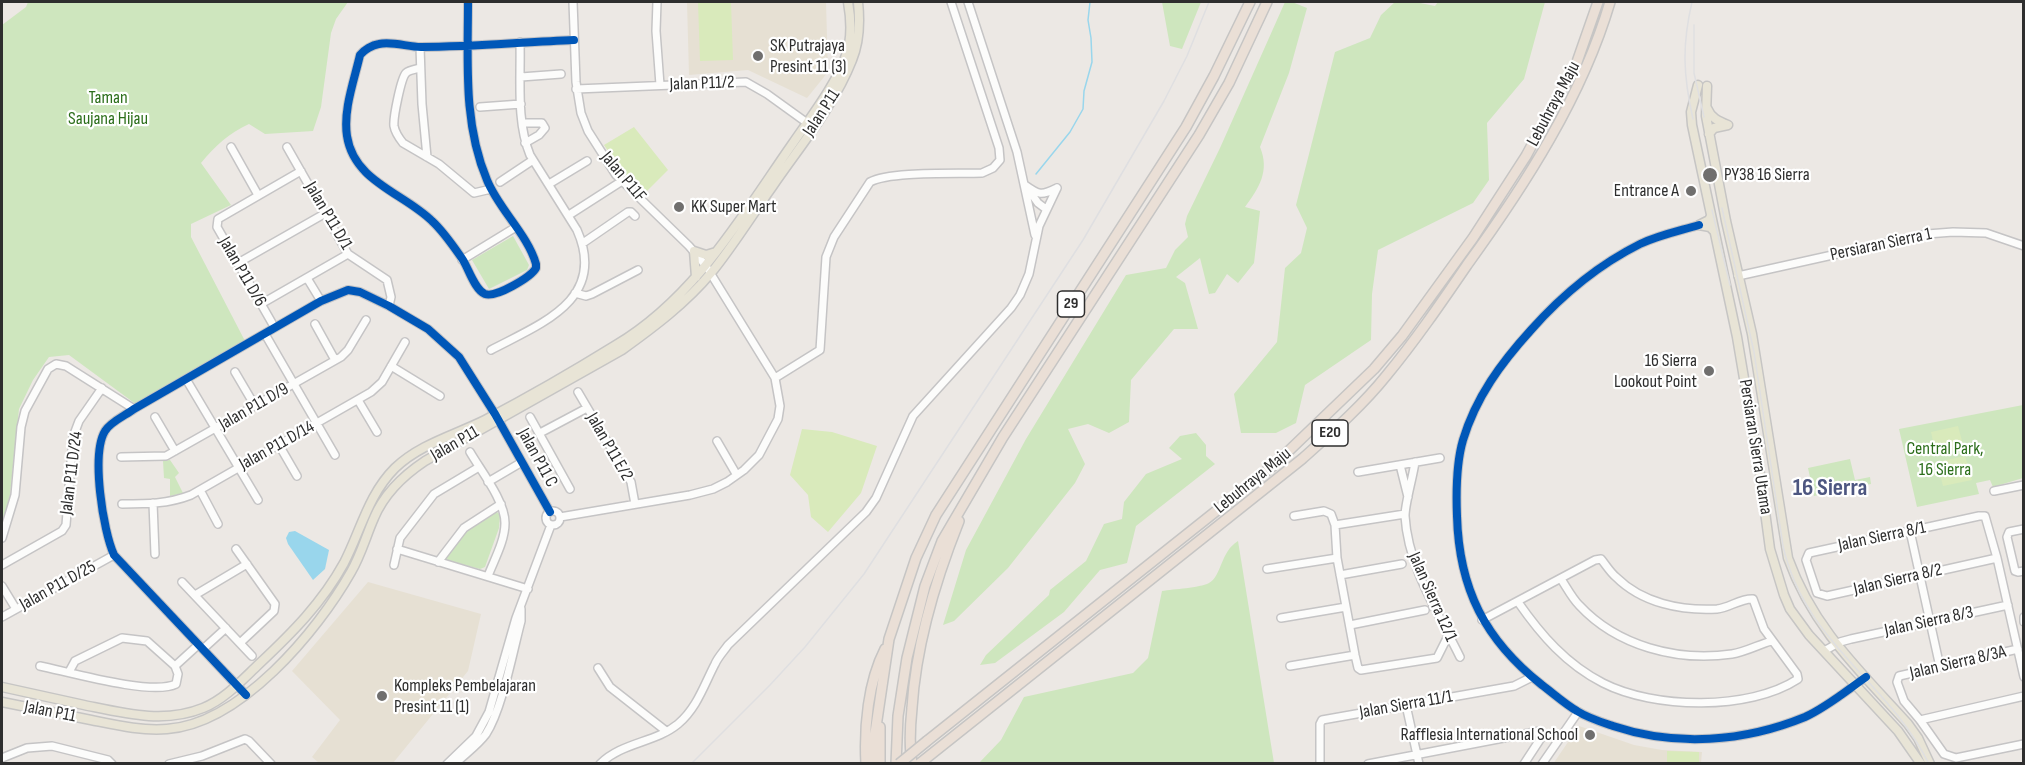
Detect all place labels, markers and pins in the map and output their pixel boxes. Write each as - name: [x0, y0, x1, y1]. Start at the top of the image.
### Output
- place label: SK Putrajaya Presint 11 (3): [770, 35, 846, 78]
- marker: SK Putrajaya Presint 11 (3): [751, 49, 765, 63]
- place label: PY38 16 Sierra: [1724, 164, 1810, 186]
- marker: PY38 16 Sierra: [1701, 166, 1719, 184]
- place label: Entrance A: [1614, 180, 1679, 202]
- marker: Entrance A: [1684, 184, 1698, 198]
- place label: KK Super Mart: [691, 196, 777, 218]
- marker: KK Super Mart: [672, 200, 686, 214]
- place label: 16 Sierra Lookout Point: [1614, 350, 1697, 392]
- marker: 16 Sierra Lookout Point: [1702, 364, 1716, 378]
- place label: Kompleks Pembelajaran Presint 11 (1): [394, 675, 536, 718]
- marker: Kompleks Pembelajaran Presint 11 (1): [375, 689, 389, 703]
- place label: Rafflesia International School: [1401, 724, 1578, 746]
- marker: Rafflesia International School: [1583, 728, 1597, 742]

